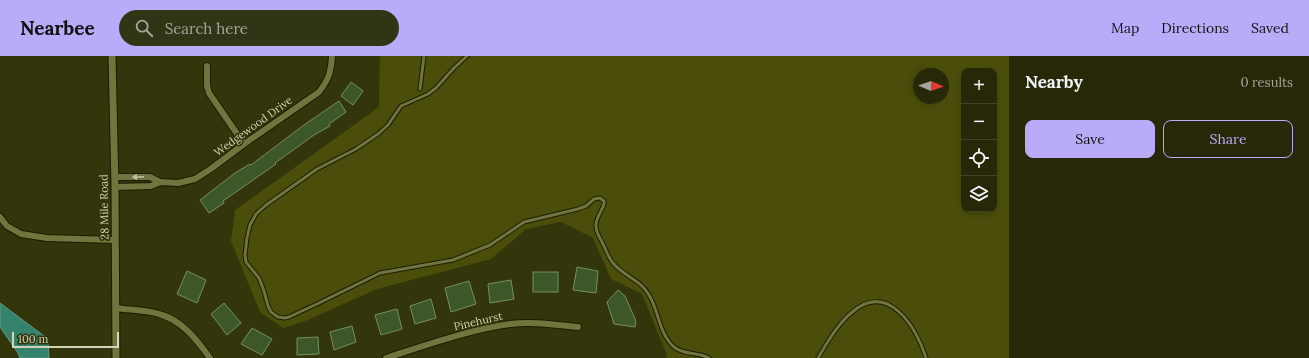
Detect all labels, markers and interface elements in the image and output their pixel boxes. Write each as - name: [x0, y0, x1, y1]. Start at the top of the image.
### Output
- search box: [119, 10, 399, 46]
- text: Nearbee: [20, 16, 95, 40]
- icon: search: [133, 17, 155, 39]
- text: Search here: [165, 19, 248, 38]
- text: Map: [1111, 19, 1139, 37]
- text: Directions: [1161, 19, 1229, 37]
- text: Saved: [1251, 19, 1289, 37]
- north arrow: [913, 68, 949, 104]
- map controls: [961, 68, 997, 212]
- button: +: [961, 68, 997, 104]
- text: Nearby: [1025, 71, 1083, 93]
- text: 0 results: [1241, 74, 1293, 91]
- street label: Wedgewood Drive: [211, 93, 295, 159]
- button: −: [961, 104, 997, 140]
- button: Save: [1025, 120, 1155, 158]
- button: Share: [1163, 120, 1293, 158]
- button: locate: [961, 140, 997, 176]
- street label: 28 Mile Road: [96, 174, 112, 240]
- one-way arrow: [131, 174, 144, 180]
- button: layers: [961, 176, 997, 212]
- street label: Pinehurst: [452, 308, 504, 333]
- scale bar: [12, 330, 119, 349]
- text: 100 m: [18, 332, 48, 346]

